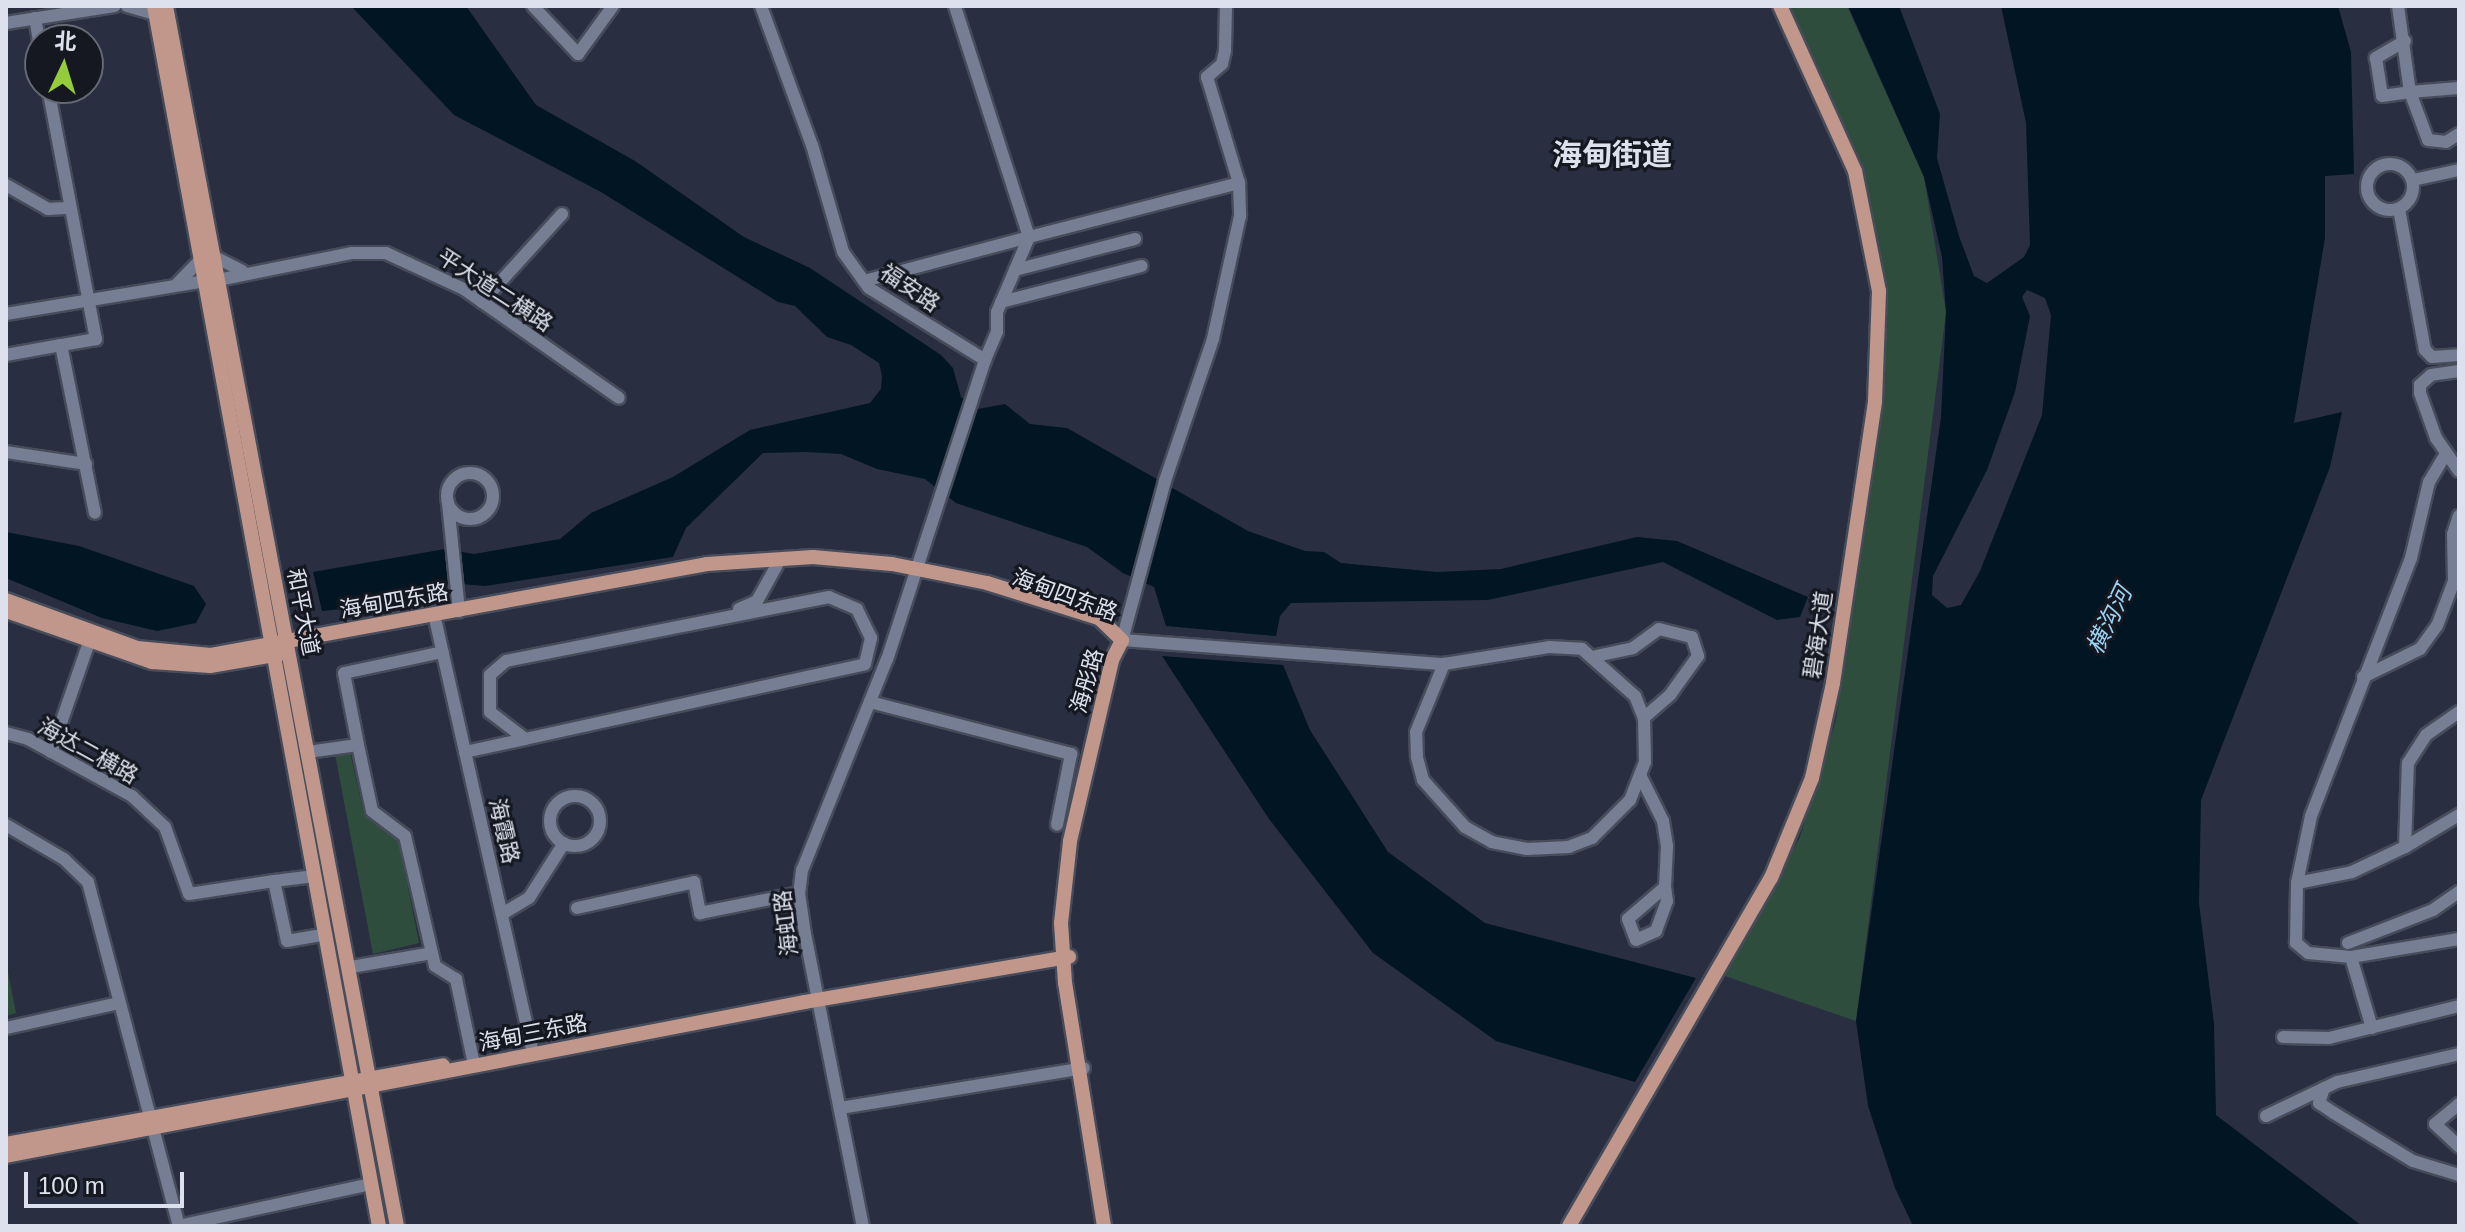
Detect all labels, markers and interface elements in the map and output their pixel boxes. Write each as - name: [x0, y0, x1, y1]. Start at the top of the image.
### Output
- north arrow: [24, 24, 104, 104]
- text: 北: [54, 28, 77, 55]
- district label: 海甸街道: [1552, 137, 1672, 173]
- street label: 平大道二横路: [432, 243, 558, 337]
- street label: 福安路: [875, 259, 945, 317]
- street label: 海甸四东路: [1009, 564, 1121, 626]
- street label: 和平大道: [282, 566, 324, 658]
- street label: 海甸四东路: [338, 578, 450, 624]
- water label: 横沟河: [2080, 581, 2138, 659]
- street label: 碧海大道: [1799, 590, 1837, 680]
- street label: 海彤路: [1065, 646, 1109, 716]
- street label: 海达二横路: [33, 713, 143, 789]
- street label: 海霞路: [484, 796, 524, 866]
- street label: 海虹路: [769, 889, 803, 957]
- street label: 海甸三东路: [476, 1010, 590, 1056]
- scale bar: [28, 1156, 188, 1206]
- text: 100 m: [38, 1172, 105, 1199]

